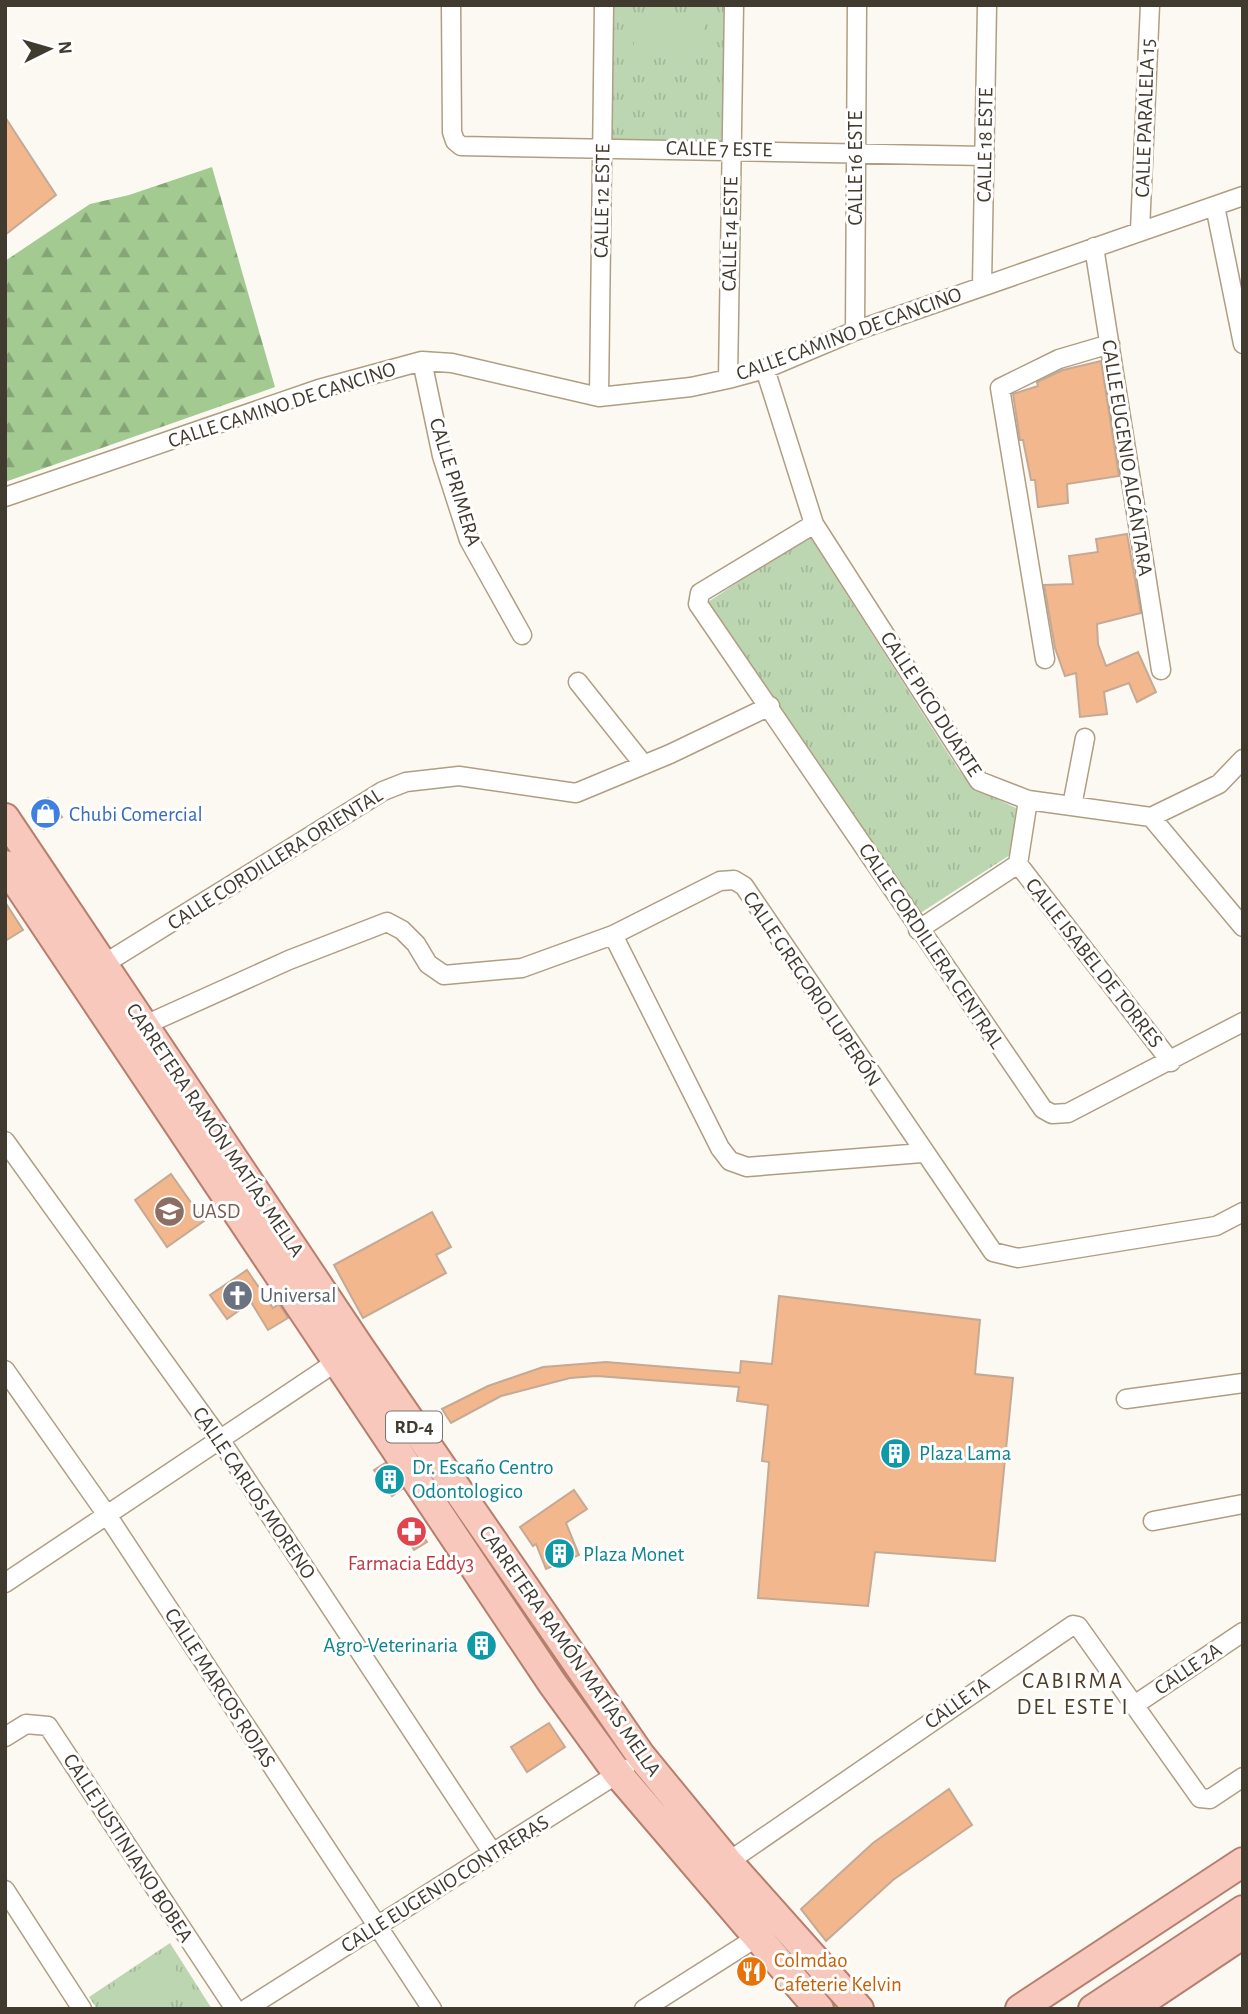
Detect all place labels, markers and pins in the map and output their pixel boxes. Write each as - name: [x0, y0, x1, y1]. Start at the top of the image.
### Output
- shop icon: Chubi Comercial: [29, 797, 63, 831]
- place label: Chubi Comercial: [69, 804, 203, 825]
- school or university icon: UASD: [152, 1194, 186, 1228]
- place label: UASD: [192, 1201, 240, 1222]
- church icon: Universal: [220, 1278, 254, 1312]
- place label: Universal: [260, 1285, 336, 1306]
- building icon: Plaza Lama: [879, 1436, 913, 1470]
- place label: Plaza Lama: [919, 1443, 1012, 1464]
- place label: Dr. Escaño Centro Odontologico: [412, 1457, 554, 1502]
- building icon: Dr. Escaño Centro Odontologico: [372, 1462, 406, 1496]
- pharmacy icon: Farmacia Eddy3: [394, 1514, 428, 1548]
- building icon: Plaza Monet: [543, 1537, 577, 1571]
- place label: Plaza Monet: [583, 1544, 684, 1565]
- place label: Farmacia Eddy3: [348, 1553, 474, 1574]
- building icon: Agro-Veterinaria: [464, 1628, 498, 1662]
- place label: Agro-Veterinaria: [323, 1635, 458, 1656]
- place label: Colmdao Cafeterie Kelvin: [774, 1950, 902, 1995]
- restaurant icon: Colmdao Cafeterie Kelvin: [734, 1955, 768, 1989]

